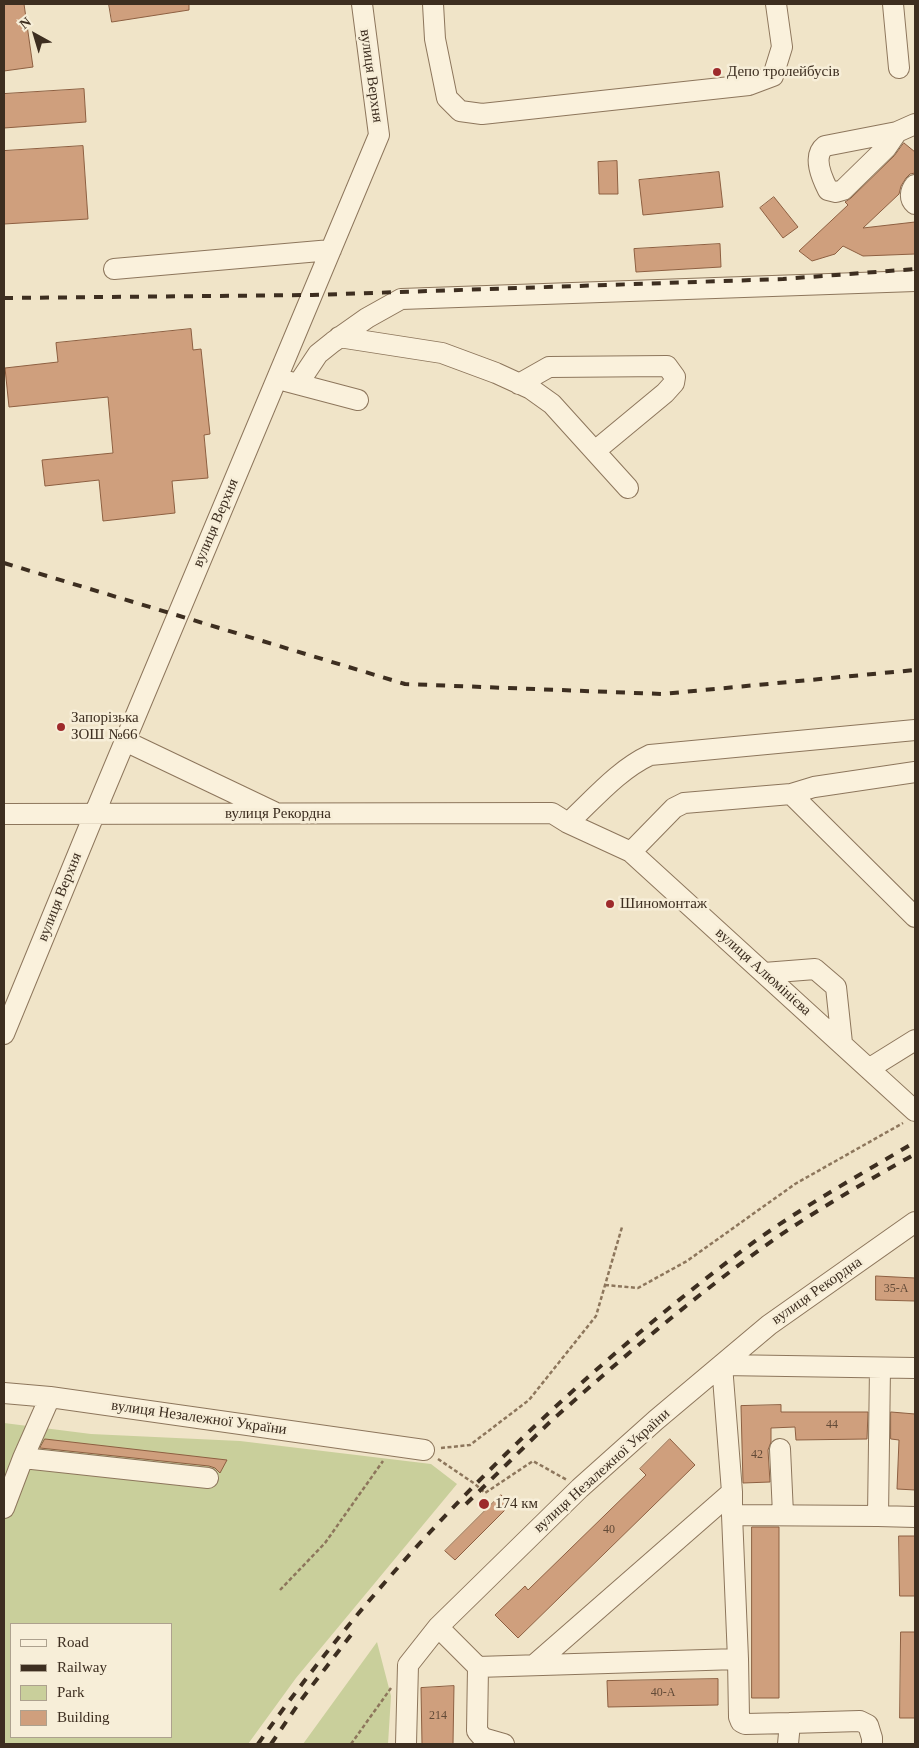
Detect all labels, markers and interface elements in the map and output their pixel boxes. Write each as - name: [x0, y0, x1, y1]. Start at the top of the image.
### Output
- north arrow: [10, 10, 60, 60]
- text: N: [17, 14, 34, 32]
- street label: вулиця Верхня: [356, 28, 386, 124]
- place label: Депо тролейбусів: [727, 63, 840, 81]
- marker: Депо тролейбусів: [711, 66, 723, 78]
- street label: вулиця Верхня: [189, 476, 243, 570]
- place label: Запорізька ЗОШ №66: [71, 709, 139, 744]
- marker: Запорізька ЗОШ №66: [55, 721, 67, 733]
- street label: вулиця Рекордна: [225, 805, 331, 823]
- street label: вулиця Верхня: [34, 850, 86, 944]
- place label: Шиномонтаж: [620, 895, 707, 913]
- marker: Шиномонтаж: [604, 898, 616, 910]
- street label: вулиця Алюмінієва: [711, 924, 815, 1020]
- street label: вулиця Рекордна: [768, 1253, 866, 1329]
- house number: 35-А: [884, 1282, 908, 1296]
- street label: вулиця Незалежної України: [110, 1397, 288, 1439]
- street label: вулиця Незалежної України: [530, 1405, 674, 1537]
- house number: 44: [826, 1418, 838, 1432]
- house number: 42: [751, 1448, 763, 1462]
- place label: 174 км: [495, 1495, 538, 1513]
- marker: 174 км: [477, 1497, 491, 1511]
- house number: 40: [603, 1523, 615, 1537]
- legend: [10, 1623, 172, 1738]
- text: Road: [57, 1634, 89, 1650]
- text: Railway: [57, 1659, 107, 1675]
- text: Park: [57, 1684, 85, 1700]
- house number: 40-А: [651, 1686, 675, 1700]
- text: Building: [57, 1709, 110, 1725]
- house number: 214: [429, 1709, 447, 1723]

